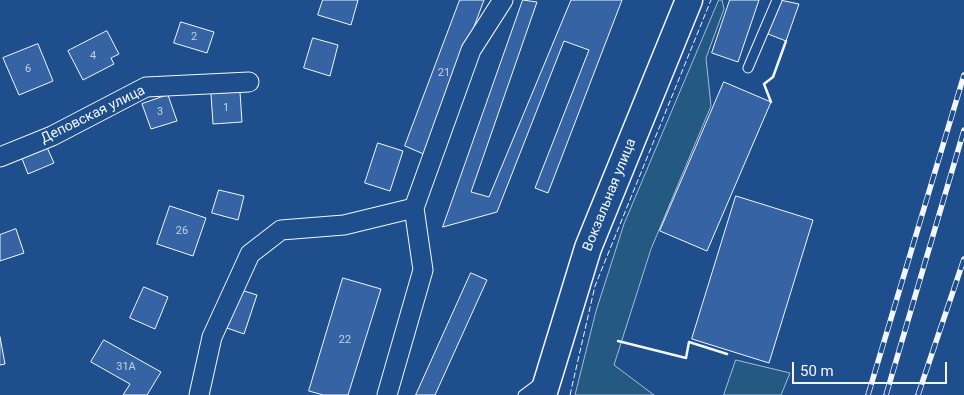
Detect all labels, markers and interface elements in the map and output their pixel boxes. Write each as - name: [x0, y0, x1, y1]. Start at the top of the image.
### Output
- house number: 2: [191, 30, 197, 44]
- house number: 4: [90, 49, 96, 63]
- house number: 6: [25, 62, 31, 76]
- house number: 21: [438, 66, 450, 80]
- street label: Деповская улица: [38, 82, 148, 148]
- house number: 1: [223, 101, 229, 115]
- house number: 3: [157, 105, 163, 119]
- street label: Вокзальная улица: [580, 136, 640, 254]
- house number: 26: [176, 224, 188, 238]
- house number: 22: [339, 333, 351, 347]
- scale bar: [794, 352, 949, 384]
- house number: 31А: [116, 360, 136, 374]
- text: 50 m: [800, 362, 834, 380]

